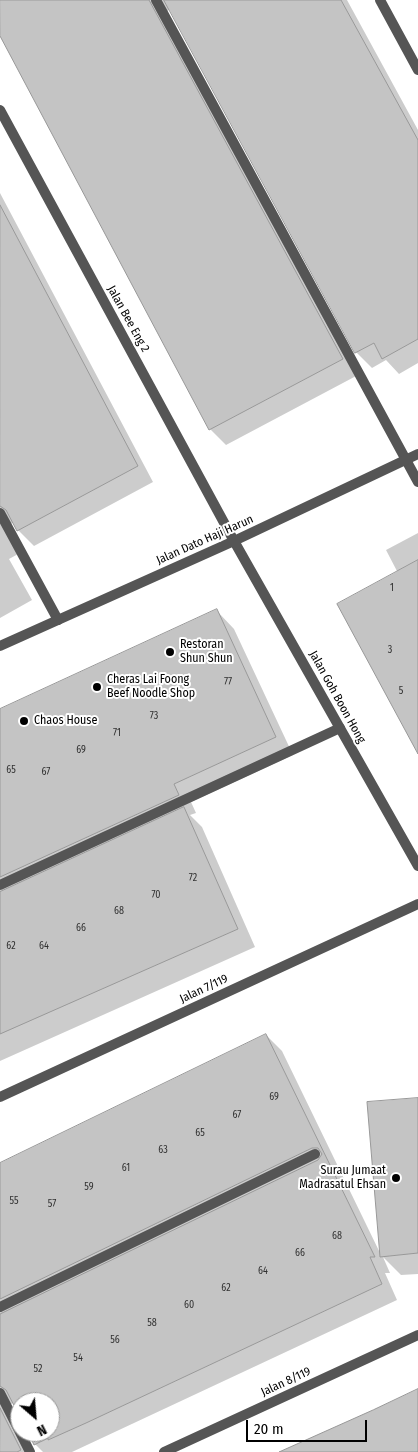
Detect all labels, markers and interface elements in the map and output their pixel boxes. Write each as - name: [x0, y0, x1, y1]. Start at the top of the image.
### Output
- street label: Jalan Bee Eng 2: [104, 283, 152, 355]
- street label: Jalan Dato Haji Harun: [154, 512, 256, 568]
- house number: 1: [390, 582, 394, 594]
- place label: Restoran Shun Shun: [180, 638, 233, 666]
- house number: 3: [388, 644, 392, 656]
- marker: Restoran Shun Shun: [164, 646, 176, 658]
- street label: Jalan Goh Boon Hong: [306, 648, 368, 746]
- place label: Cheras Lai Foong Beef Noodle Shop: [107, 673, 195, 701]
- house number: 77: [224, 676, 232, 688]
- marker: Cheras Lai Foong Beef Noodle Shop: [91, 681, 103, 693]
- house number: 5: [399, 685, 403, 697]
- house number: 73: [150, 710, 158, 722]
- place label: Chaos House: [34, 714, 97, 728]
- marker: Chaos House: [18, 715, 30, 727]
- house number: 71: [113, 727, 121, 739]
- house number: 69: [76, 744, 86, 756]
- house number: 65: [6, 764, 16, 776]
- house number: 67: [42, 766, 50, 778]
- house number: 72: [189, 872, 197, 884]
- house number: 70: [151, 889, 161, 901]
- house number: 68: [114, 905, 124, 917]
- house number: 66: [76, 922, 86, 934]
- house number: 62: [6, 940, 16, 952]
- house number: 64: [39, 940, 49, 952]
- street label: Jalan 7/119: [178, 972, 230, 1006]
- house number: 69: [269, 1091, 279, 1103]
- house number: 67: [233, 1109, 241, 1121]
- house number: 65: [195, 1127, 205, 1139]
- house number: 63: [158, 1144, 168, 1156]
- house number: 61: [122, 1162, 130, 1174]
- place label: Surau Jumaat Madrasatul Ehsan: [299, 1164, 386, 1192]
- marker: Surau Jumaat Madrasatul Ehsan: [390, 1172, 402, 1184]
- house number: 59: [84, 1181, 94, 1193]
- house number: 55: [9, 1195, 19, 1207]
- house number: 57: [48, 1198, 56, 1210]
- house number: 68: [332, 1230, 342, 1242]
- house number: 66: [295, 1247, 305, 1259]
- house number: 64: [258, 1265, 268, 1277]
- house number: 62: [221, 1282, 231, 1294]
- house number: 60: [184, 1299, 194, 1311]
- house number: 58: [147, 1317, 157, 1329]
- house number: 56: [110, 1334, 120, 1346]
- house number: 54: [73, 1352, 83, 1364]
- house number: 52: [34, 1363, 42, 1375]
- street label: Jalan 8/119: [259, 1364, 313, 1400]
- north arrow: [10, 1392, 60, 1442]
- scale bar: [248, 1410, 369, 1442]
- text: N: [34, 1420, 49, 1439]
- text: 20 m: [254, 1420, 284, 1438]

